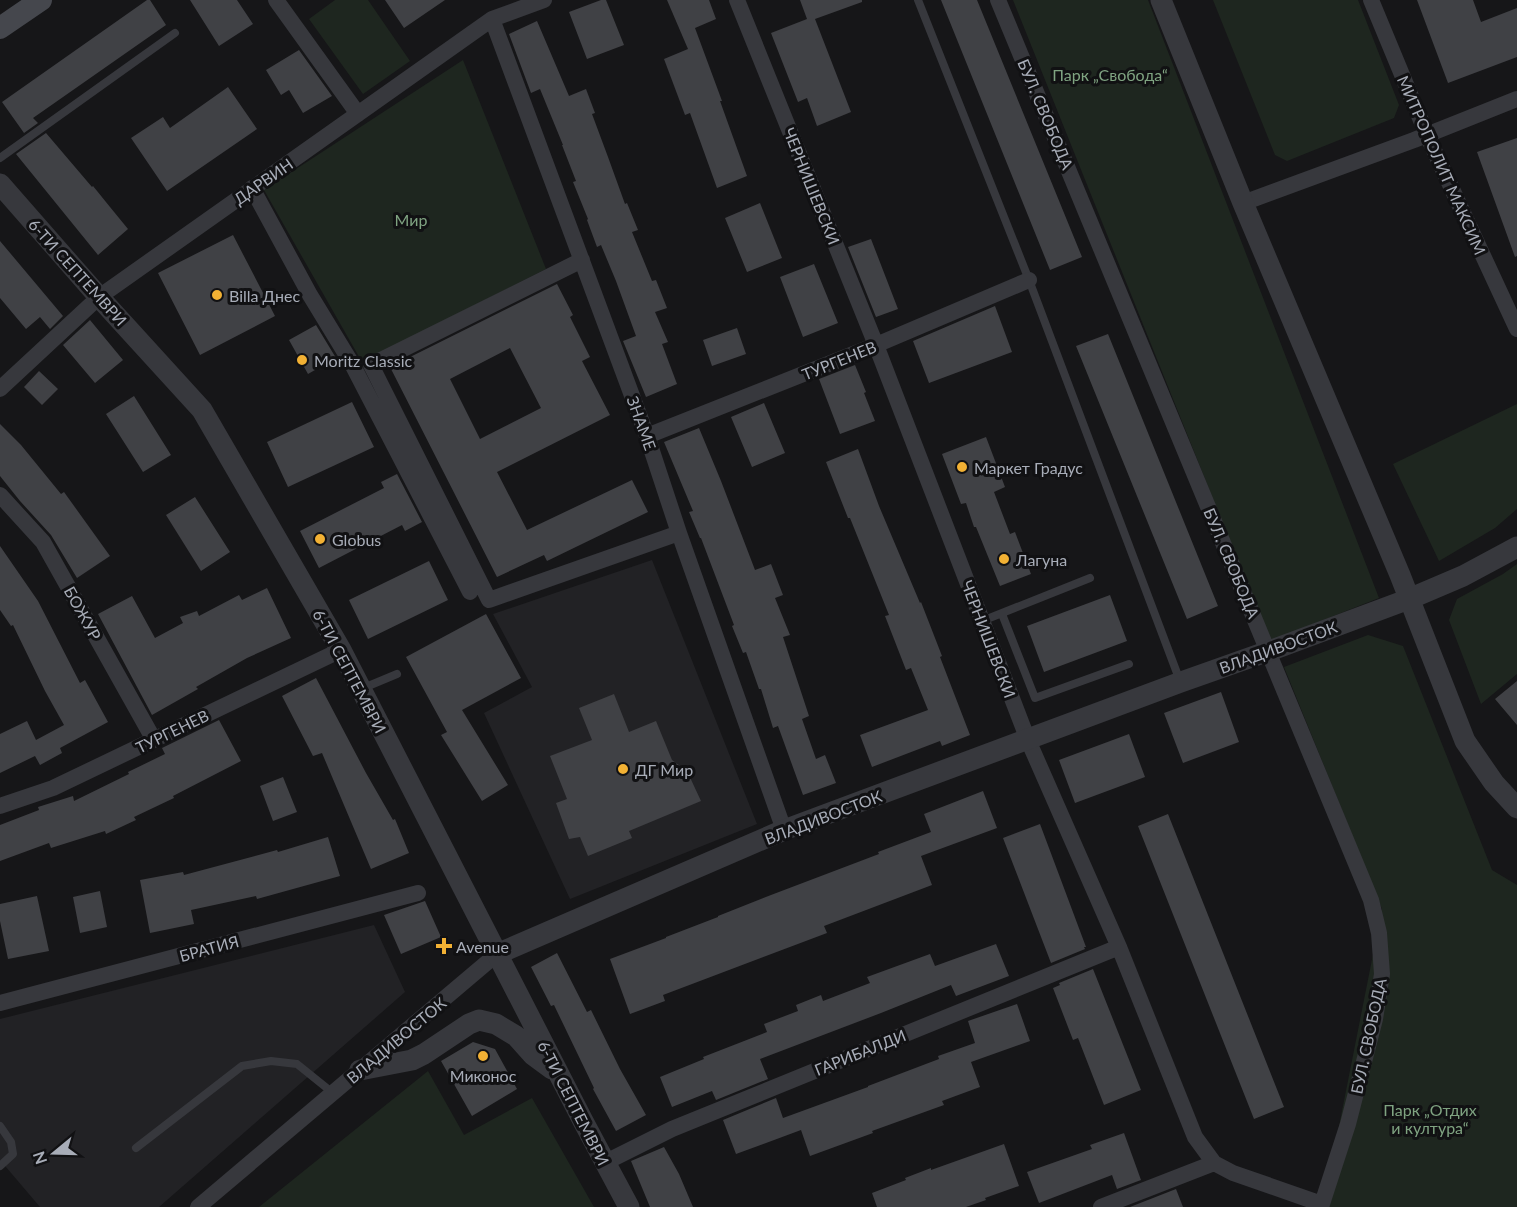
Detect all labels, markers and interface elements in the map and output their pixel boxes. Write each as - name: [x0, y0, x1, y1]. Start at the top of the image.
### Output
- street label: БУЛ. СВОБОДА: [1014, 56, 1078, 172]
- park label: Парк „Свобода“: [1052, 65, 1168, 84]
- street label: МИТРОПОЛИТ МАКСИМ: [1394, 72, 1490, 258]
- street label: ЧЕРНИШЕВСКИ: [780, 125, 844, 247]
- street label: ДАРВИН: [230, 154, 296, 208]
- park label: Мир: [395, 210, 427, 229]
- street label: 6-ТИ СЕПТЕМВРИ: [25, 215, 131, 329]
- place label: Billa Днес: [229, 286, 300, 305]
- marker: Billa Днес: [210, 288, 224, 302]
- street label: ТУРГЕНЕВ: [799, 336, 879, 384]
- place label: Moritz Classic: [314, 351, 413, 370]
- marker: Moritz Classic: [295, 353, 309, 367]
- street label: ЗНАМЕ: [623, 393, 661, 453]
- place label: Маркет Градус: [974, 458, 1083, 477]
- marker: Маркет Градус: [955, 460, 969, 474]
- street label: БУЛ. СВОБОДА: [1200, 505, 1264, 621]
- place label: Globus: [332, 530, 381, 549]
- marker: Globus: [313, 532, 327, 546]
- place label: Лагуна: [1015, 550, 1067, 569]
- marker: Лагуна: [997, 552, 1011, 566]
- street label: ЧЕРНИШЕВСКИ: [958, 578, 1020, 700]
- street label: БОЖУР: [61, 583, 106, 643]
- street label: 6-ТИ СЕПТЕМВРИ: [309, 606, 391, 736]
- street label: ВЛАДИВОСТОК: [1216, 617, 1340, 677]
- street label: ТУРГЕНЕВ: [132, 705, 212, 757]
- place label: ДГ Мир: [635, 760, 693, 779]
- marker: ДГ Мир: [616, 762, 630, 776]
- street label: ВЛАДИВОСТОК: [762, 786, 885, 848]
- street label: БРАТИЯ: [177, 931, 241, 965]
- place label: Avenue: [456, 937, 509, 956]
- marker: Avenue: [437, 939, 451, 953]
- street label: БУЛ. СВОБОДА: [1346, 976, 1390, 1096]
- street label: ВЛАДИВОСТОК: [342, 993, 450, 1087]
- street label: ГАРИБАЛДИ: [812, 1025, 908, 1079]
- street label: 6-ТИ СЕПТЕМВРИ: [534, 1037, 614, 1169]
- marker: Миконос: [476, 1049, 490, 1063]
- place label: Миконос: [450, 1066, 517, 1085]
- park label: Парк „Отдих и култура“: [1383, 1100, 1477, 1137]
- north arrow: [24, 1123, 84, 1183]
- text: N: [28, 1149, 50, 1167]

